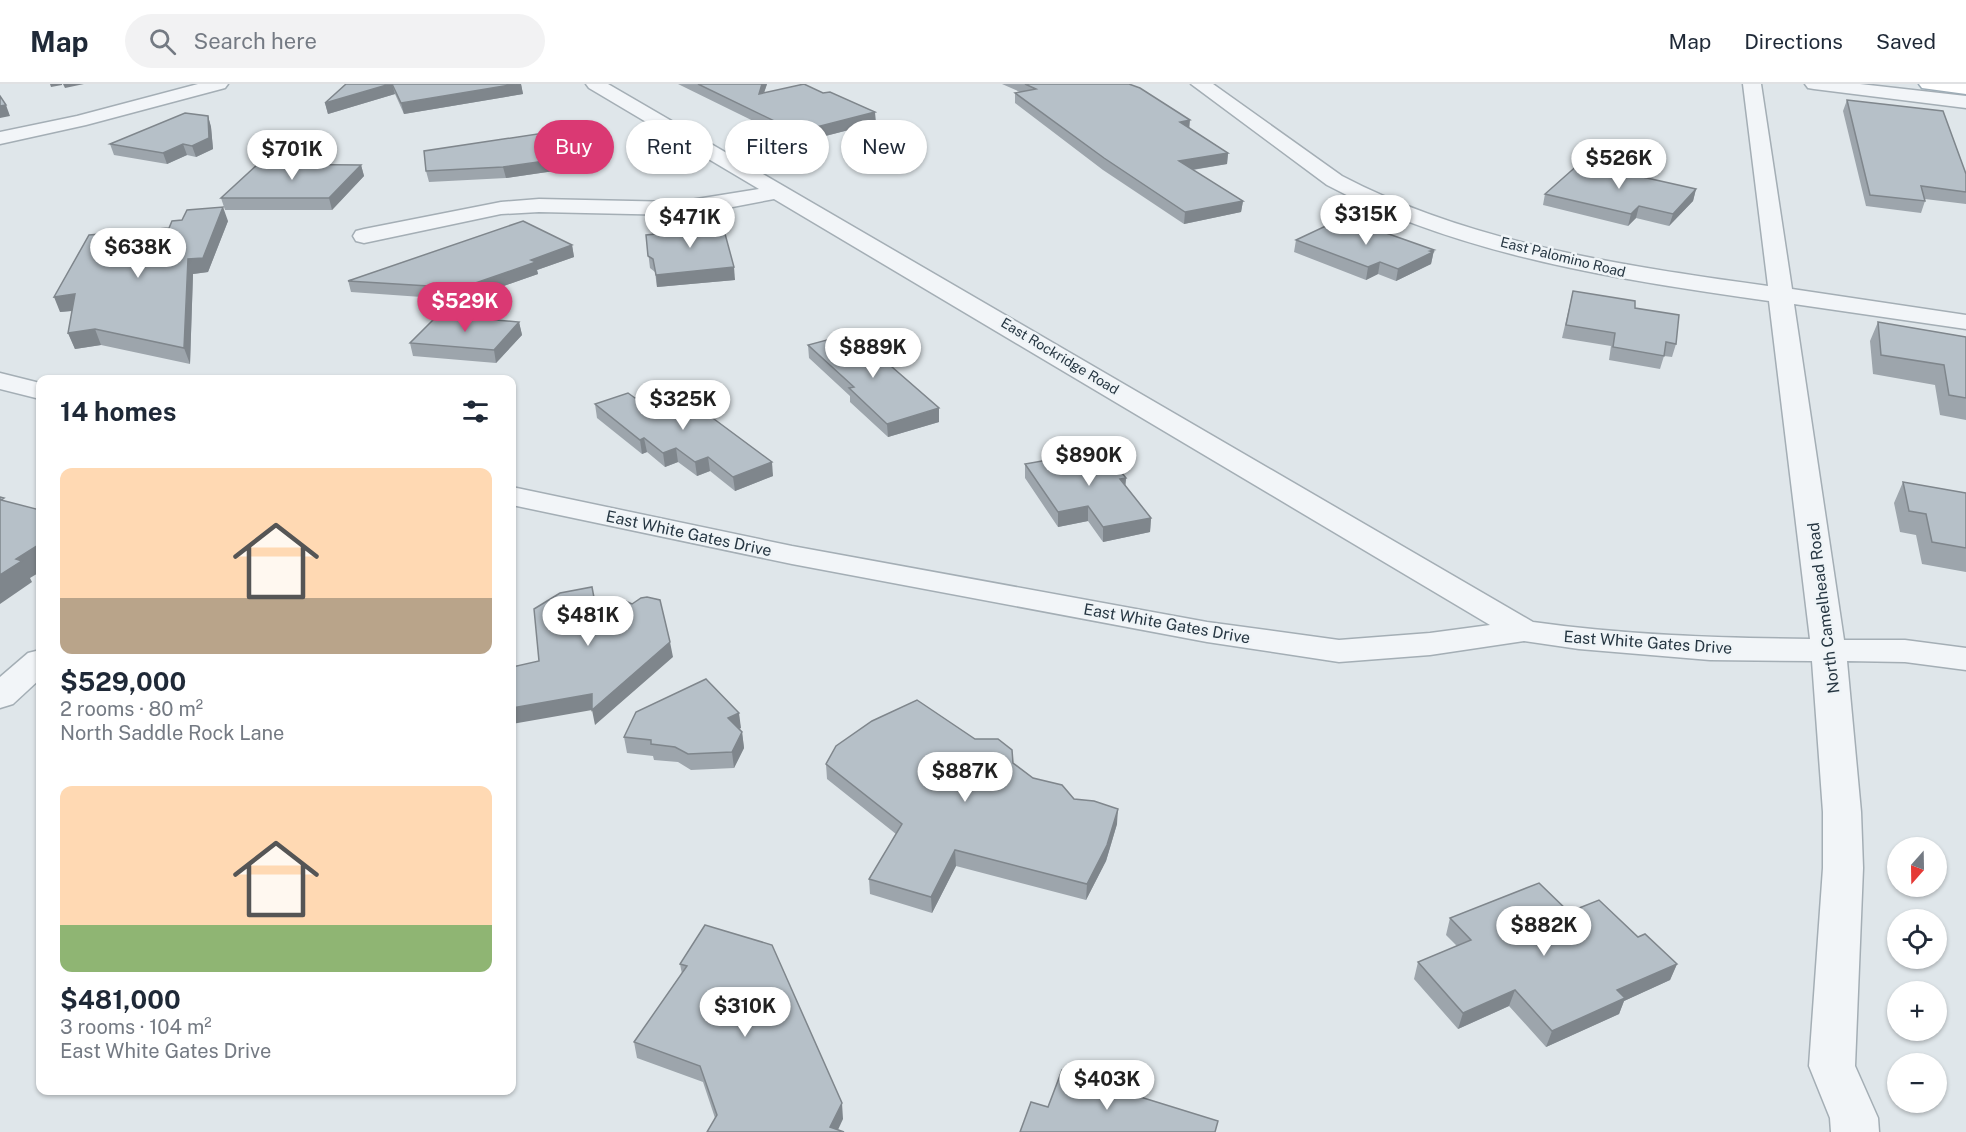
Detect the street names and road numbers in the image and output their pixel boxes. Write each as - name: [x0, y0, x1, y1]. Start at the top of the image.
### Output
- street label: East Palomino Road: [1499, 234, 1627, 280]
- street label: East Rockridge Road: [998, 314, 1122, 398]
- street label: East White Gates Drive: [604, 507, 774, 560]
- street label: North Camelhead Road: [1804, 521, 1843, 695]
- street label: East White Gates Drive: [1082, 599, 1252, 648]
- street label: East White Gates Drive: [1563, 627, 1733, 658]

